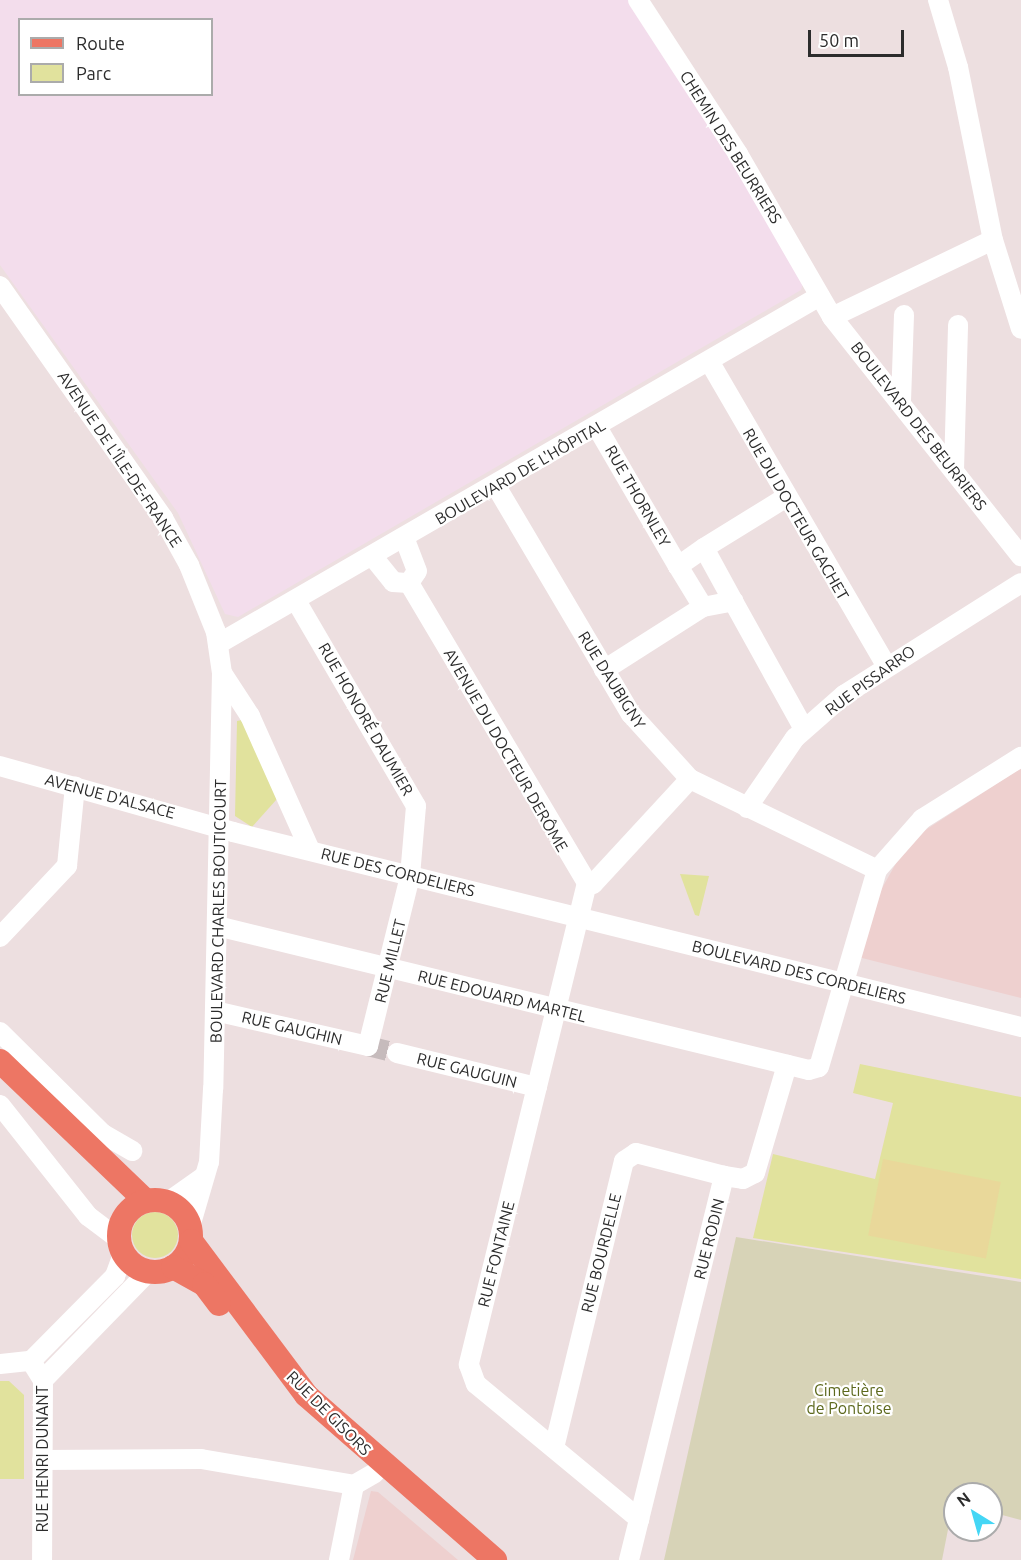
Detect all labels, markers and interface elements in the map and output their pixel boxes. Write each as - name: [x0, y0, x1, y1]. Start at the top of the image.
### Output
- legend: [18, 18, 213, 96]
- scale bar: [811, 18, 907, 56]
- text: 50 m: [819, 30, 859, 50]
- text: Route: [76, 33, 125, 53]
- text: Parc: [76, 63, 111, 83]
- street label: CHEMIN DES BEURRIERS: [676, 67, 786, 227]
- street label: BOULEVARD DES BEURRIERS: [847, 338, 991, 514]
- street label: AVENUE DE L'ÎLE-DE-FRANCE: [54, 367, 186, 551]
- street label: BOULEVARD DE L'HÔPITAL: [432, 415, 608, 529]
- street label: RUE DU DOCTEUR GACHET: [739, 425, 853, 603]
- street label: RUE THORNLEY: [601, 442, 675, 550]
- street label: RUE DAUBIGNY: [574, 628, 650, 732]
- street label: RUE HONORÉ DAUMIER: [314, 639, 418, 799]
- street label: RUE PISSARRO: [821, 641, 919, 719]
- street label: AVENUE DU DOCTEUR DERÔME: [440, 645, 572, 855]
- street label: AVENUE D'ALSACE: [43, 769, 177, 823]
- street label: BOULEVARD CHARLES BOUTICOURT: [206, 779, 230, 1043]
- street label: RUE DES CORDELIERS: [319, 844, 477, 900]
- street label: RUE MILLET: [370, 917, 410, 1005]
- street label: BOULEVARD DES CORDELIERS: [690, 936, 908, 1008]
- street label: RUE EDOUARD MARTEL: [416, 966, 588, 1026]
- street label: RUE GAUGHIN: [240, 1007, 344, 1049]
- street label: RUE GAUGUIN: [415, 1048, 519, 1092]
- street label: RUE BOURDELLE: [577, 1191, 625, 1315]
- street label: RUE RODIN: [690, 1197, 728, 1281]
- street label: RUE FONTAINE: [474, 1199, 518, 1309]
- street label: RUE DE GISORS: [283, 1367, 375, 1459]
- park label: Cimetière de Pontoise: [806, 1380, 892, 1418]
- street label: RUE HENRI DUNANT: [32, 1385, 52, 1533]
- north arrow: [943, 1482, 1003, 1542]
- text: N: [953, 1488, 974, 1510]

